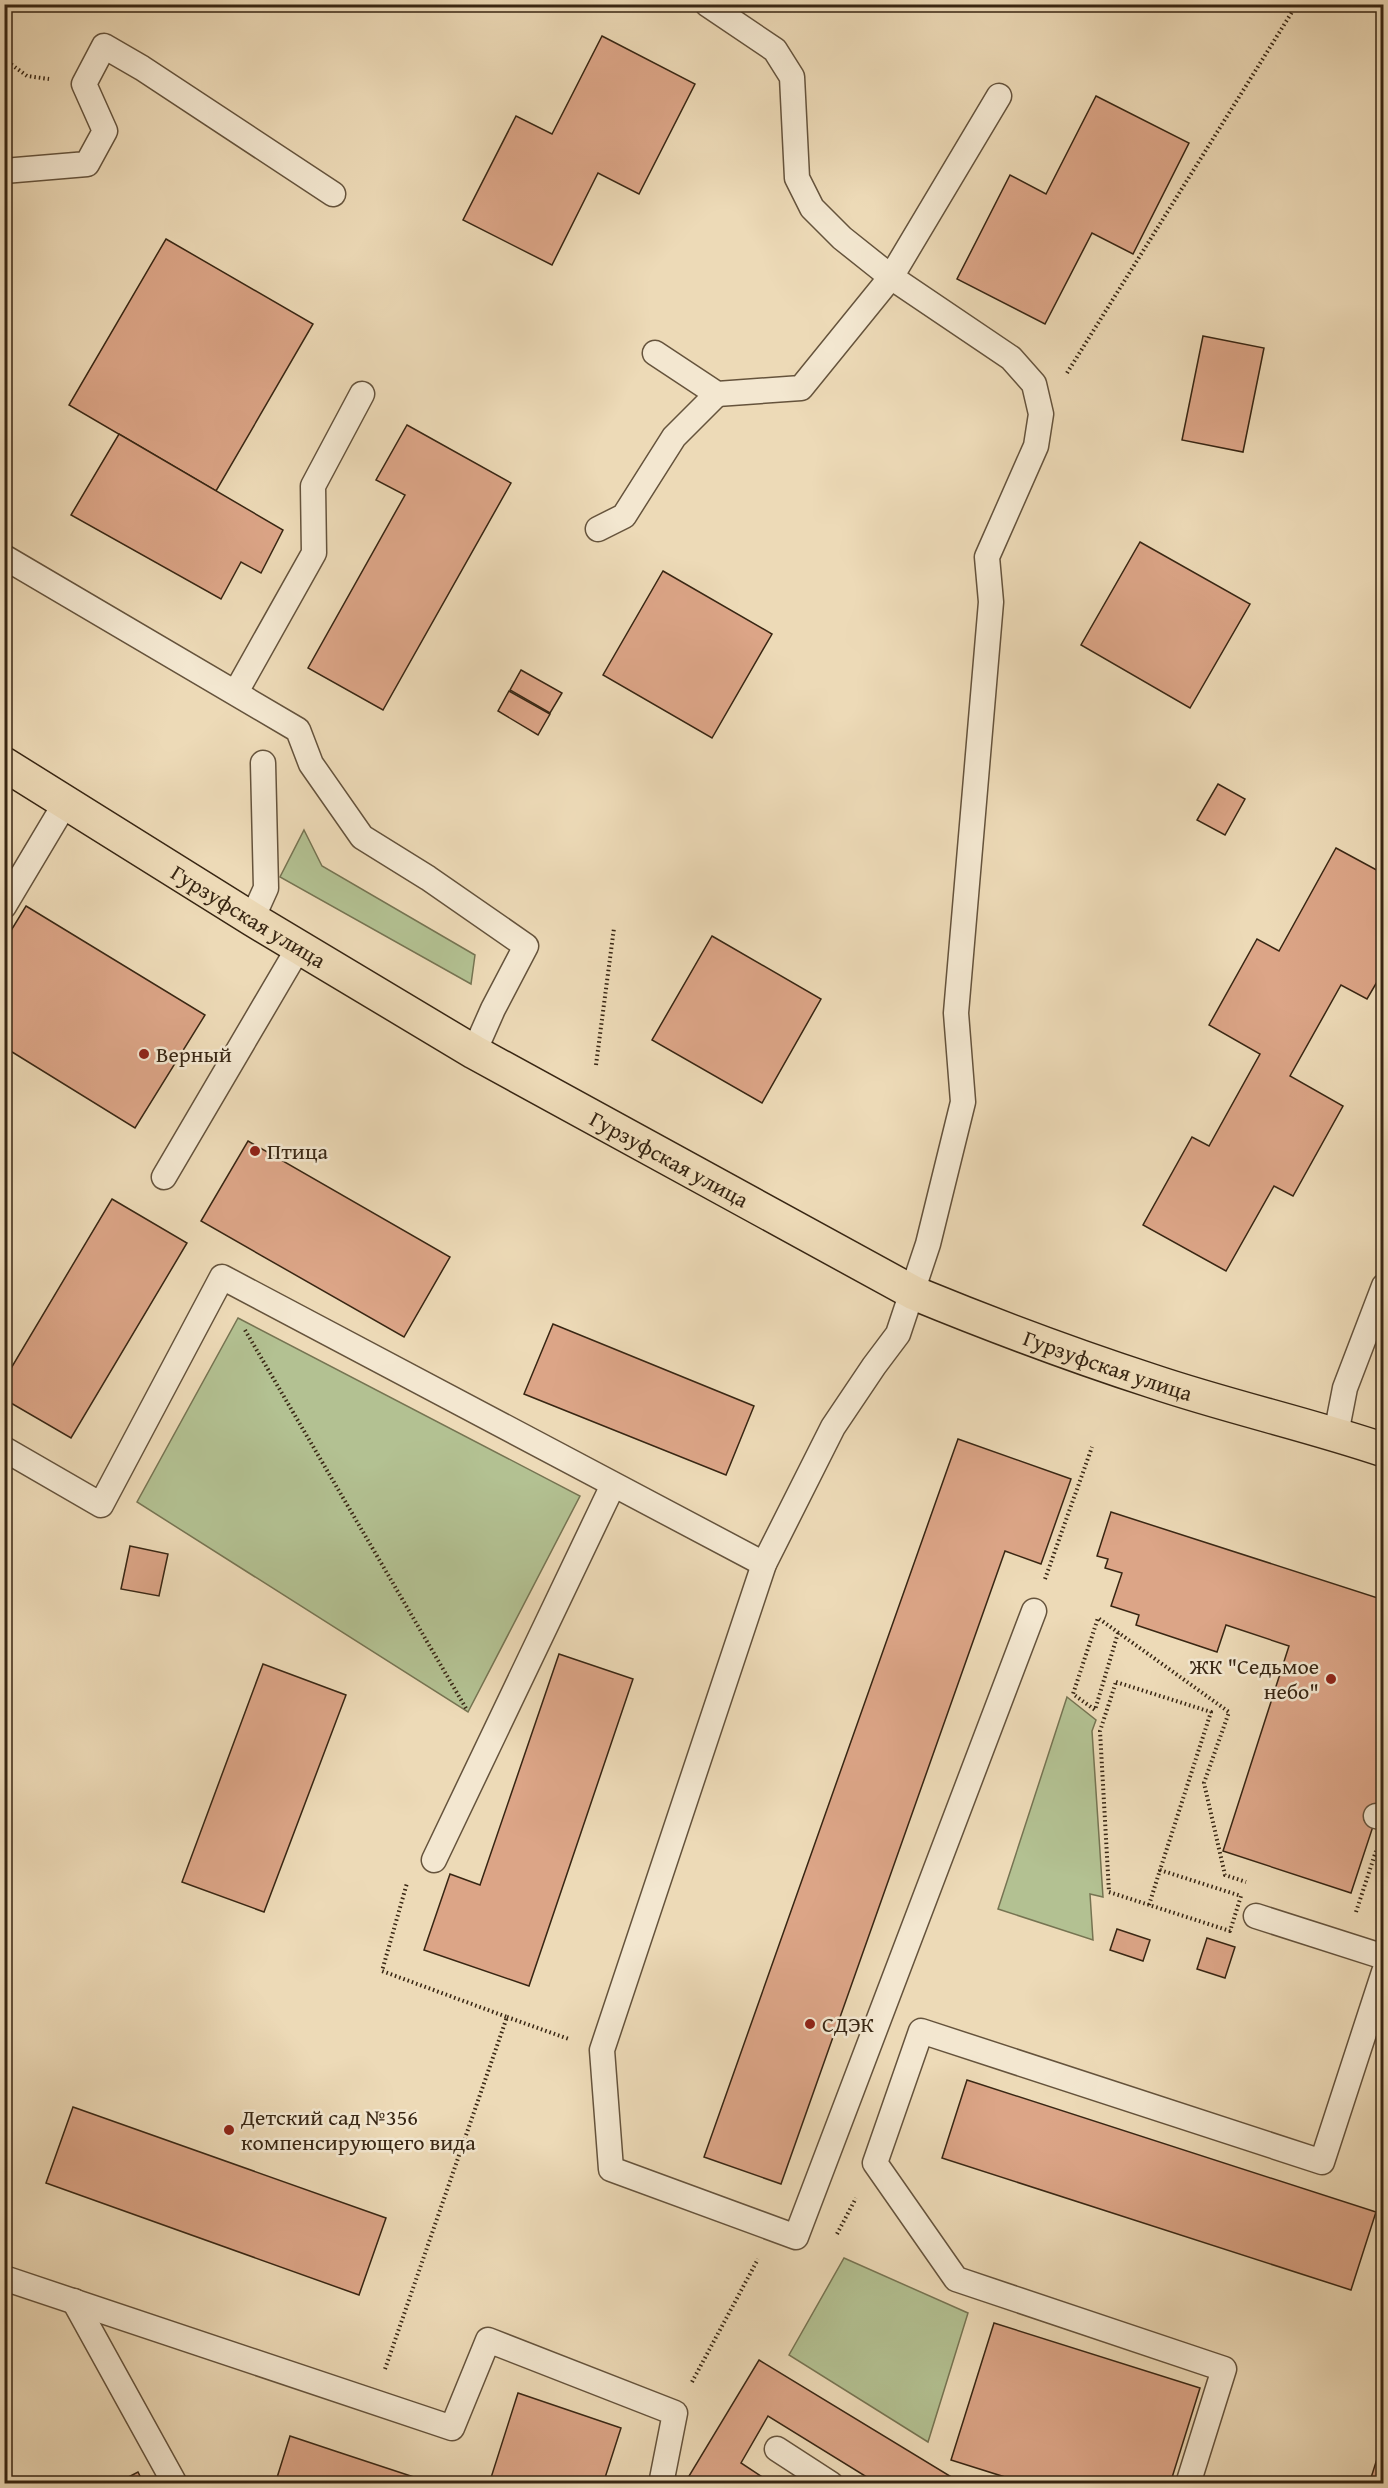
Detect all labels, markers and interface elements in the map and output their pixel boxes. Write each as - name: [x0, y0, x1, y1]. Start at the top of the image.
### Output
- street label: Гурзуфская улица: [165, 856, 333, 976]
- place label: Верный: [156, 1038, 232, 1070]
- marker: Верный: [137, 1047, 151, 1061]
- street label: Гурзуфская улица: [584, 1103, 755, 1216]
- place label: Птица: [267, 1135, 328, 1167]
- marker: Птица: [248, 1144, 262, 1158]
- street label: Гурзуфская улица: [1019, 1321, 1197, 1409]
- place label: ЖК "Седьмое небо": [1189, 1650, 1319, 1707]
- marker: ЖК "Седьмое небо": [1324, 1672, 1338, 1686]
- place label: СДЭК: [822, 2008, 875, 2040]
- marker: СДЭК: [803, 2017, 817, 2031]
- place label: Детский сад №356 компенсирующего вида: [240, 2101, 476, 2158]
- marker: Детский сад №356 компенсирующего вида: [222, 2123, 236, 2137]

